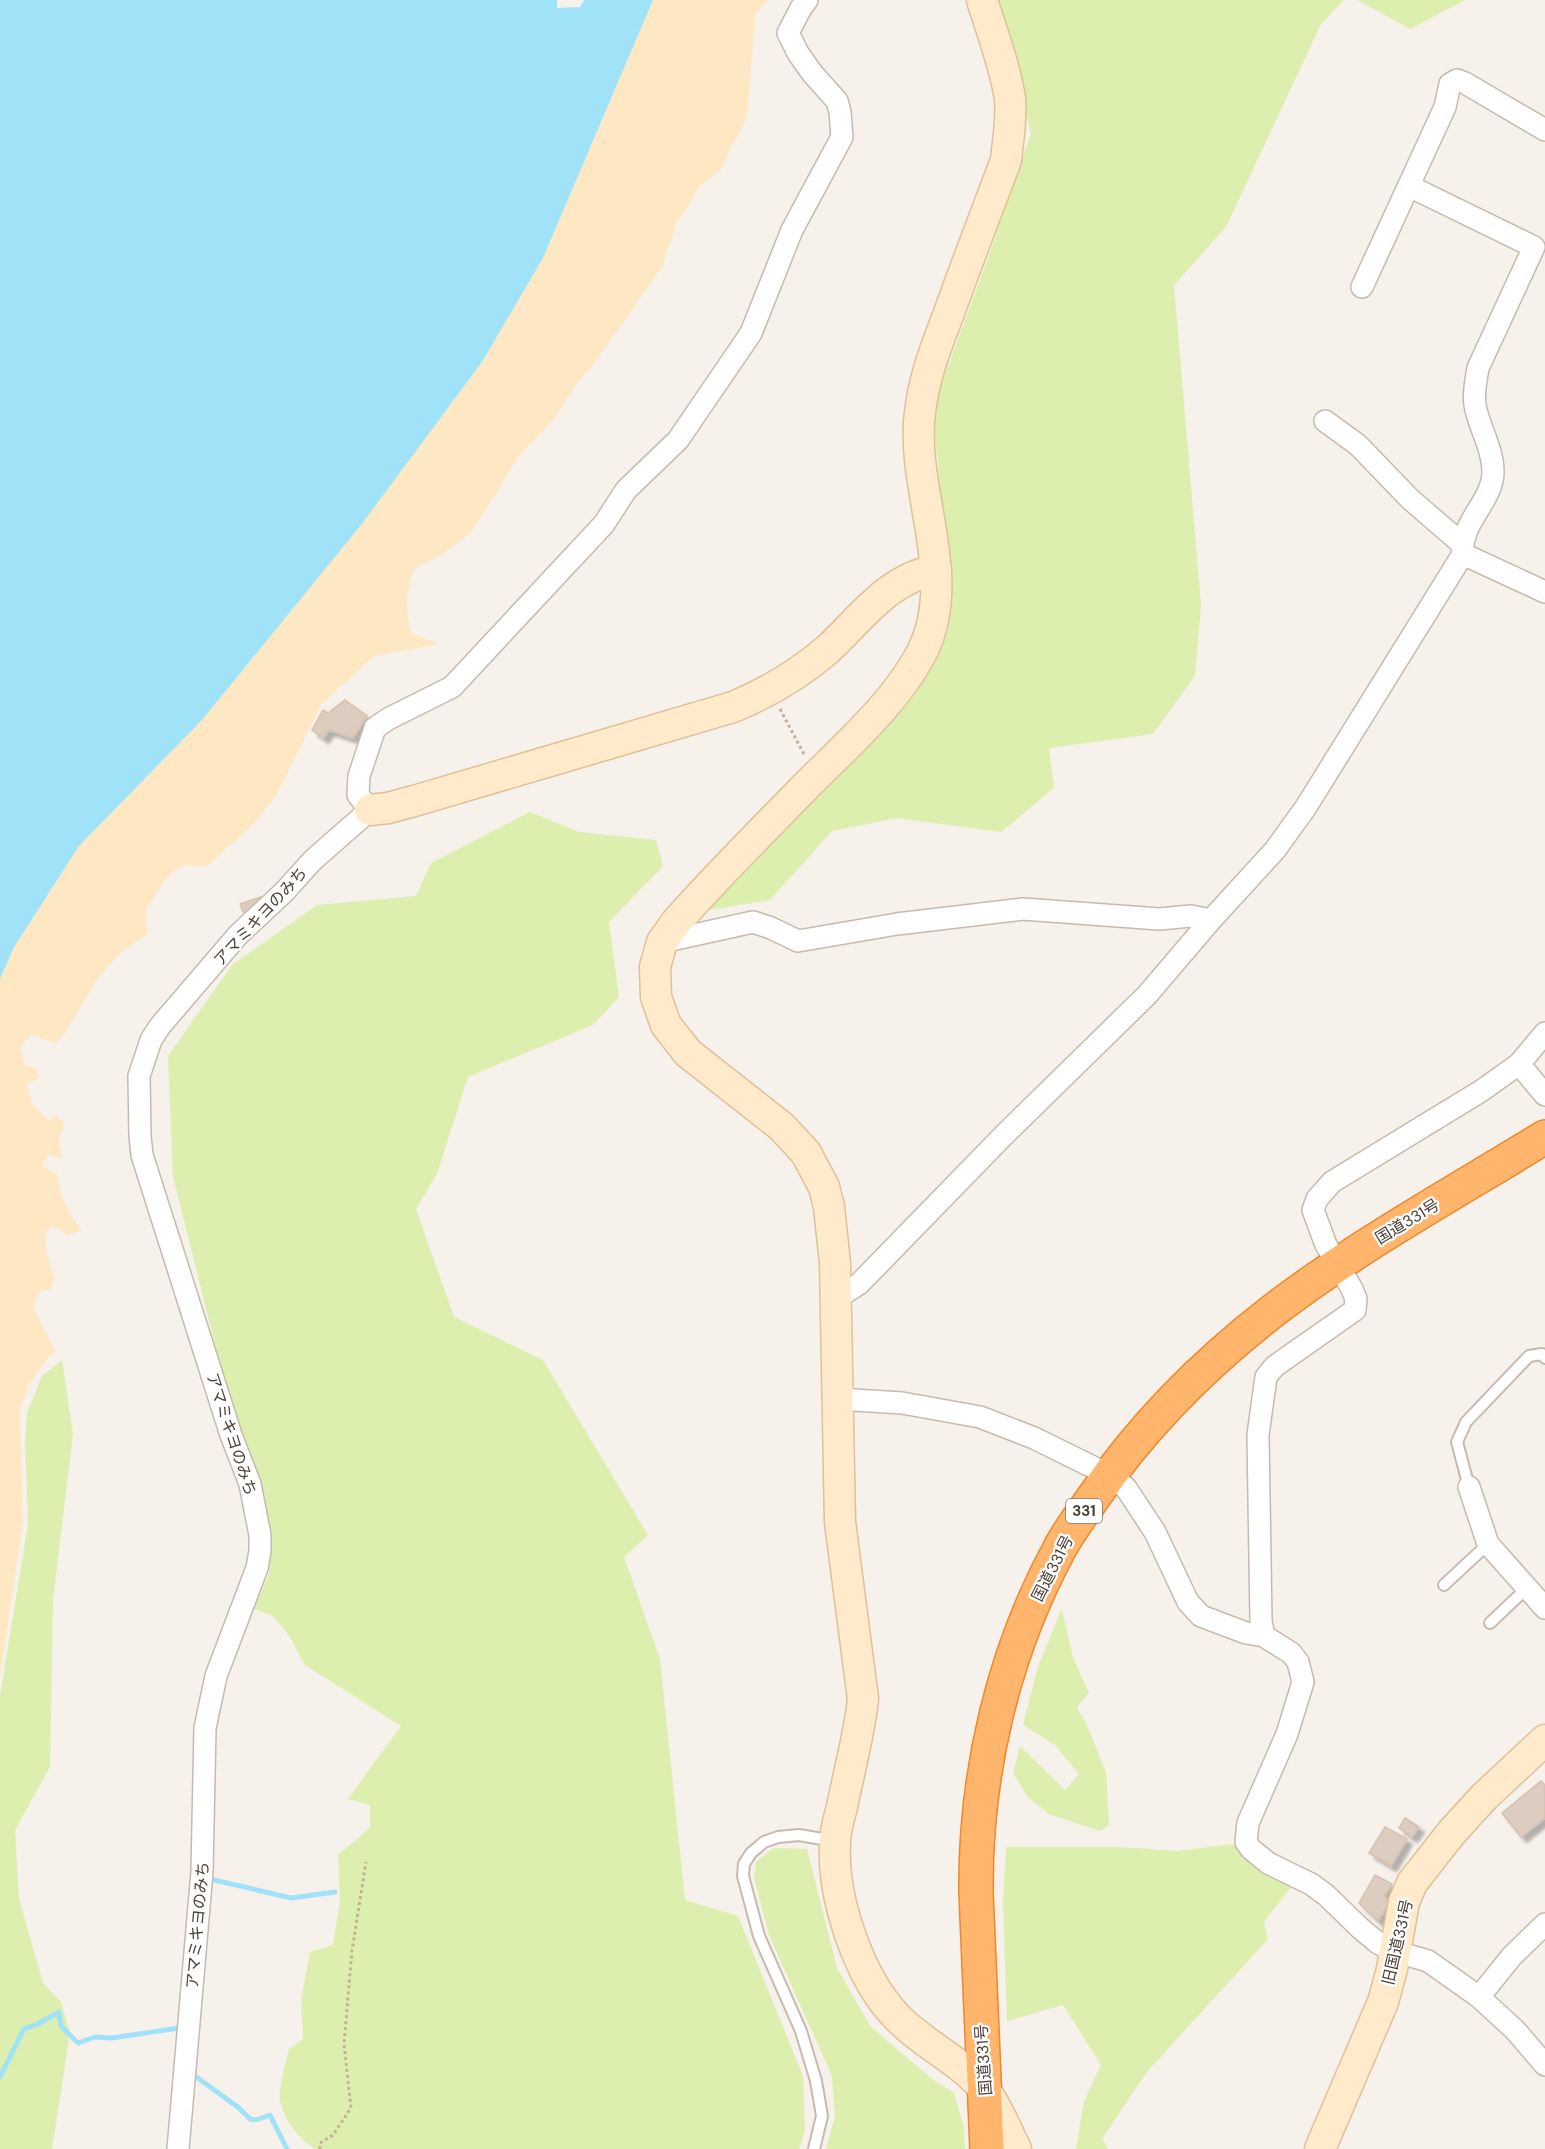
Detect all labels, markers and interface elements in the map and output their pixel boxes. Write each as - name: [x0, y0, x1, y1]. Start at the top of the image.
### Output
- street label: アマミキヨのみち: [209, 862, 312, 970]
- street label: 国道331号: [1371, 1194, 1443, 1249]
- street label: アマミキヨのみち: [202, 1370, 261, 1498]
- road number: 331: [1066, 1499, 1102, 1523]
- street label: 国道331号: [1027, 1532, 1078, 1605]
- street label: アマミキヨのみち: [181, 1860, 214, 1990]
- street label: 旧国道331号: [1377, 1897, 1418, 1987]
- street label: 国道331号: [971, 2023, 996, 2096]

